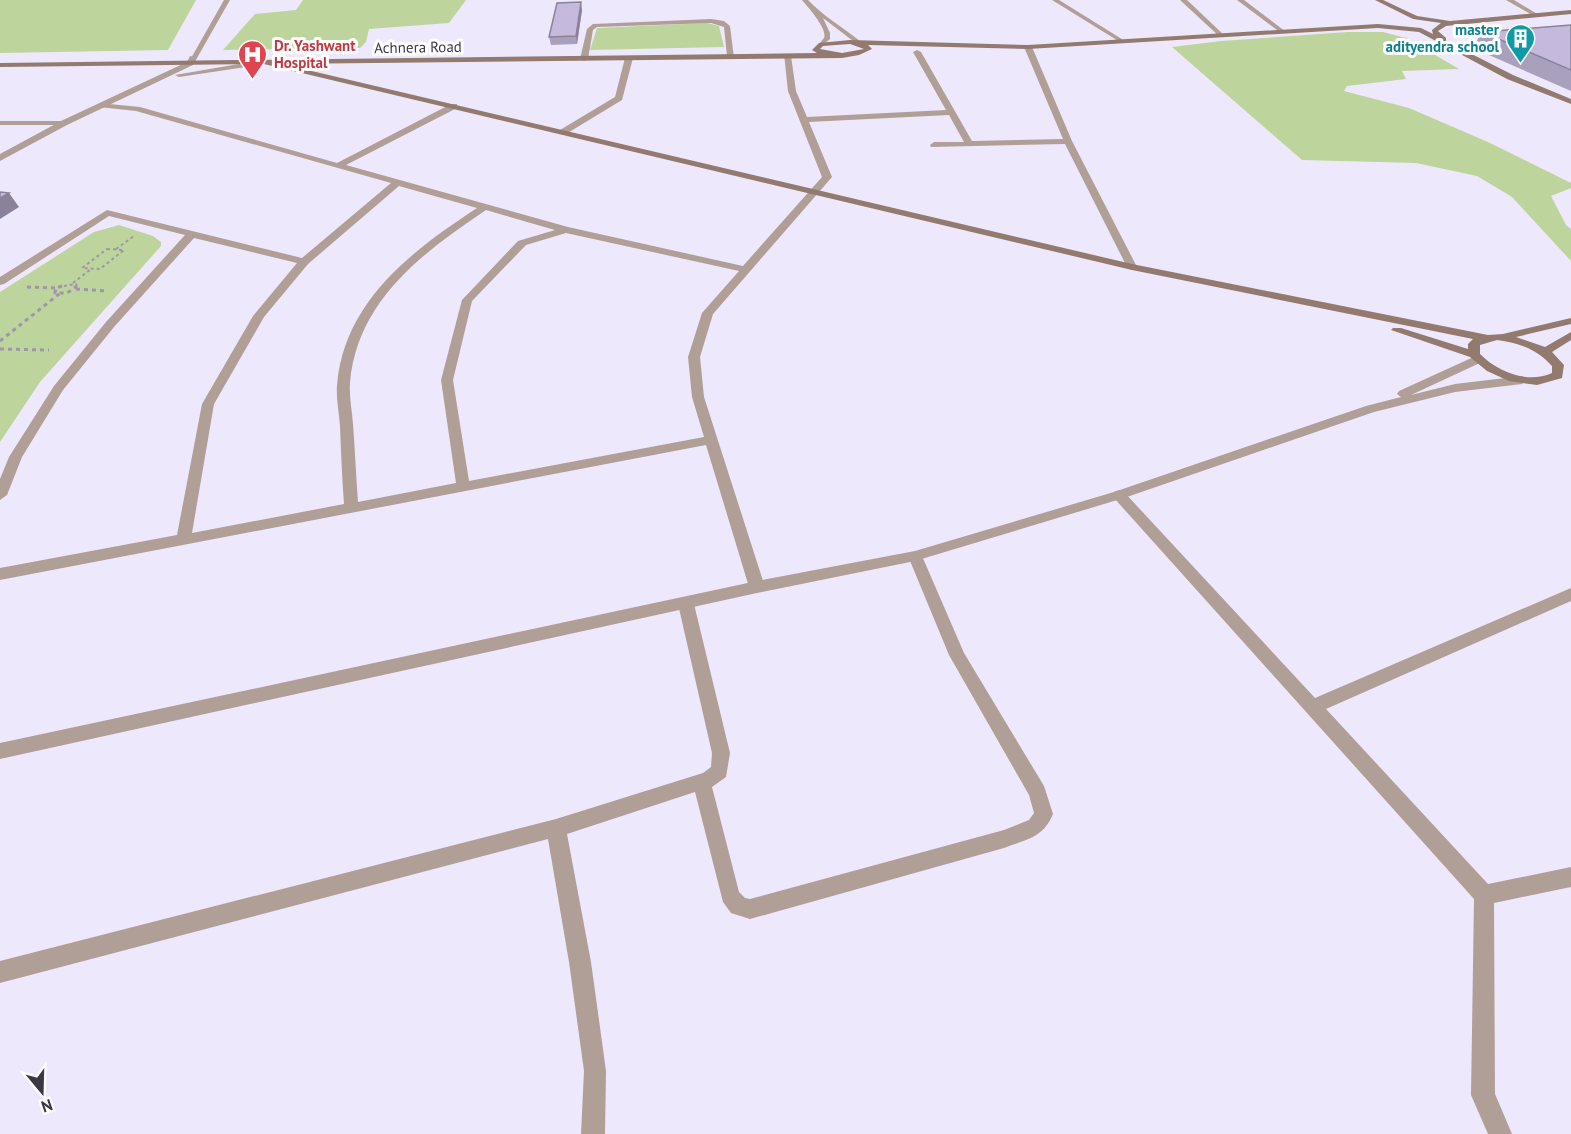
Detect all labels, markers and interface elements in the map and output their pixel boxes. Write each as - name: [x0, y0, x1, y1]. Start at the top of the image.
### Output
- place label: master adityendra school: [1386, 20, 1500, 56]
- building icon: master adityendra school: [1504, 22, 1536, 64]
- place label: Dr. Yashwant Hospital: [274, 36, 356, 72]
- street label: Achnera Road: [374, 37, 462, 57]
- hospital icon: Dr. Yashwant Hospital: [237, 38, 269, 80]
- north arrow: [12, 1062, 72, 1122]
- text: N: [39, 1095, 55, 1117]

